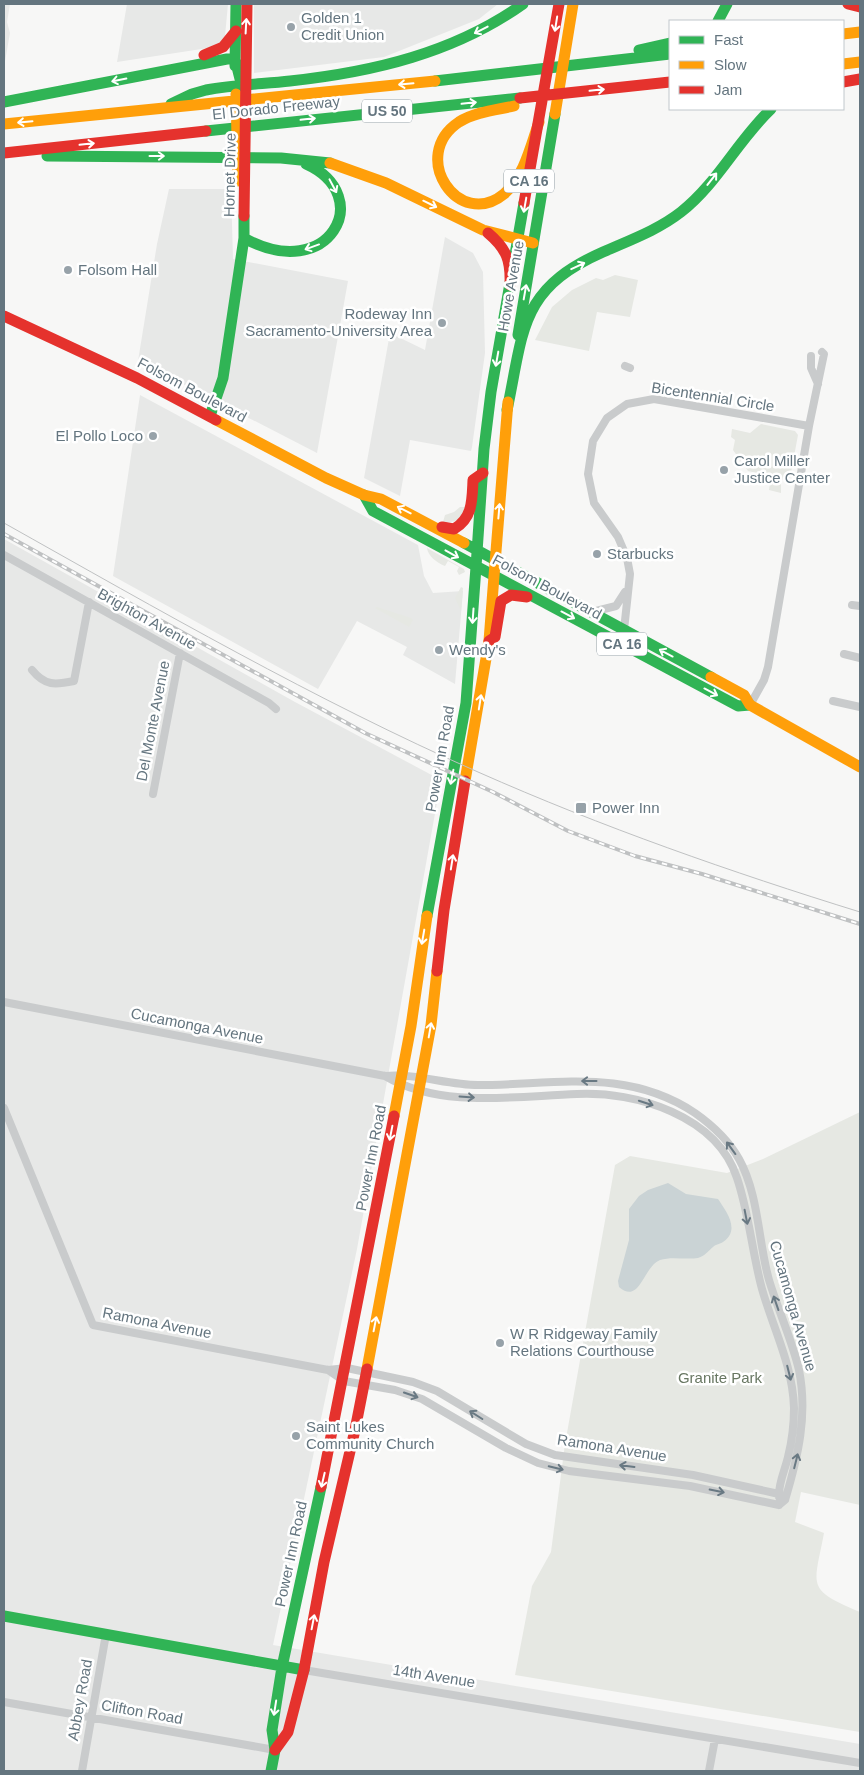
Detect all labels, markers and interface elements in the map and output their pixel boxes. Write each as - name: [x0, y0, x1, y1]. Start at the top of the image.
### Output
- place label: Golden 1 Credit Union: [301, 9, 384, 43]
- one-way arrow: [550, 16, 560, 32]
- one-way arrow: [241, 18, 250, 34]
- legend: [669, 20, 844, 110]
- marker: Golden 1 Credit Union: [285, 21, 297, 33]
- one-way arrow: [474, 26, 489, 35]
- text: Fast: [714, 31, 744, 48]
- text: Slow: [714, 56, 747, 73]
- one-way arrow: [111, 76, 127, 85]
- one-way arrow: [398, 79, 414, 89]
- text: Jam: [714, 81, 742, 98]
- one-way arrow: [589, 85, 605, 95]
- street label: El Dorado Freeway: [211, 92, 341, 123]
- one-way arrow: [461, 98, 477, 108]
- road number: US 50: [362, 100, 412, 122]
- one-way arrow: [299, 115, 315, 124]
- one-way arrow: [18, 117, 34, 126]
- street label: Hornet Drive: [220, 133, 239, 217]
- one-way arrow: [79, 139, 95, 149]
- one-way arrow: [149, 151, 165, 161]
- road number: CA 16: [504, 170, 554, 192]
- one-way arrow: [707, 173, 718, 186]
- one-way arrow: [328, 179, 338, 194]
- one-way arrow: [519, 196, 529, 212]
- one-way arrow: [422, 200, 437, 209]
- street label: Howe Avenue: [494, 239, 527, 333]
- one-way arrow: [305, 243, 320, 252]
- one-way arrow: [570, 260, 585, 270]
- place label: Folsom Hall: [78, 261, 157, 278]
- marker: Folsom Hall: [62, 264, 74, 276]
- one-way arrow: [520, 285, 530, 301]
- place label: Rodeway Inn Sacramento-University Area: [245, 305, 433, 339]
- marker: Rodeway Inn Sacramento-University Area: [436, 317, 448, 329]
- one-way arrow: [492, 350, 502, 366]
- street label: Folsom Boulevard: [135, 354, 250, 425]
- street label: Bicentennial Circle: [650, 378, 776, 415]
- place label: El Pollo Loco: [55, 427, 143, 444]
- marker: El Pollo Loco: [147, 430, 159, 442]
- place label: Carol Miller Justice Center: [734, 452, 830, 486]
- marker: Carol Miller Justice Center: [718, 464, 730, 476]
- one-way arrow: [494, 503, 504, 519]
- one-way arrow: [396, 505, 411, 515]
- place label: Starbucks: [607, 545, 674, 562]
- marker: Starbucks: [591, 548, 603, 560]
- one-way arrow: [445, 549, 460, 559]
- street label: Folsom Boulevard: [490, 551, 605, 622]
- street label: Brighton Avenue: [95, 585, 199, 653]
- one-way arrow: [468, 607, 477, 623]
- one-way arrow: [560, 611, 575, 620]
- road number: CA 16: [597, 633, 647, 656]
- place label: Wendy's: [449, 641, 506, 658]
- marker: Wendy's: [433, 644, 445, 656]
- one-way arrow: [658, 648, 673, 658]
- street label: Del Monte Avenue: [132, 659, 173, 783]
- one-way arrow: [704, 687, 719, 697]
- one-way arrow: [475, 694, 485, 710]
- street label: Power Inn Road: [422, 704, 457, 813]
- one-way arrow: [447, 768, 457, 784]
- place label: Power Inn: [592, 799, 660, 816]
- marker: Power Inn: [574, 801, 588, 815]
- one-way arrow: [447, 854, 457, 870]
- one-way arrow: [418, 928, 428, 944]
- street label: Cucamonga Avenue: [129, 1004, 265, 1047]
- one-way arrow: [426, 1022, 436, 1038]
- one-way arrow: [582, 1076, 598, 1086]
- one-way arrow: [459, 1092, 475, 1102]
- one-way arrow: [638, 1098, 654, 1108]
- street label: Power Inn Road: [352, 1103, 389, 1212]
- one-way arrow: [386, 1125, 396, 1141]
- one-way arrow: [726, 1141, 736, 1155]
- one-way arrow: [742, 1208, 751, 1224]
- street label: Cucamonga Avenue: [767, 1239, 820, 1373]
- one-way arrow: [771, 1295, 780, 1311]
- street label: Ramona Avenue: [101, 1304, 213, 1341]
- one-way arrow: [371, 1316, 381, 1332]
- place label: W R Ridgeway Family Relations Courthouse: [510, 1325, 658, 1359]
- marker: W R Ridgeway Family Relations Courthouse: [494, 1337, 506, 1349]
- one-way arrow: [785, 1364, 794, 1380]
- park label: Granite Park: [678, 1369, 763, 1386]
- one-way arrow: [403, 1391, 419, 1400]
- one-way arrow: [469, 1409, 483, 1419]
- place label: Saint Lukes Community Church: [306, 1418, 434, 1452]
- marker: Saint Lukes Community Church: [290, 1430, 302, 1442]
- street label: Ramona Avenue: [556, 1430, 668, 1465]
- one-way arrow: [792, 1453, 801, 1469]
- one-way arrow: [620, 1461, 636, 1471]
- one-way arrow: [547, 1464, 563, 1473]
- one-way arrow: [317, 1471, 327, 1487]
- one-way arrow: [708, 1486, 724, 1496]
- street label: Power Inn Road: [271, 1500, 310, 1608]
- one-way arrow: [308, 1615, 318, 1631]
- street label: Abbey Road: [64, 1658, 95, 1742]
- street label: 14th Avenue: [392, 1661, 476, 1690]
- street label: Clifton Road: [100, 1696, 184, 1727]
- one-way arrow: [270, 1700, 280, 1716]

